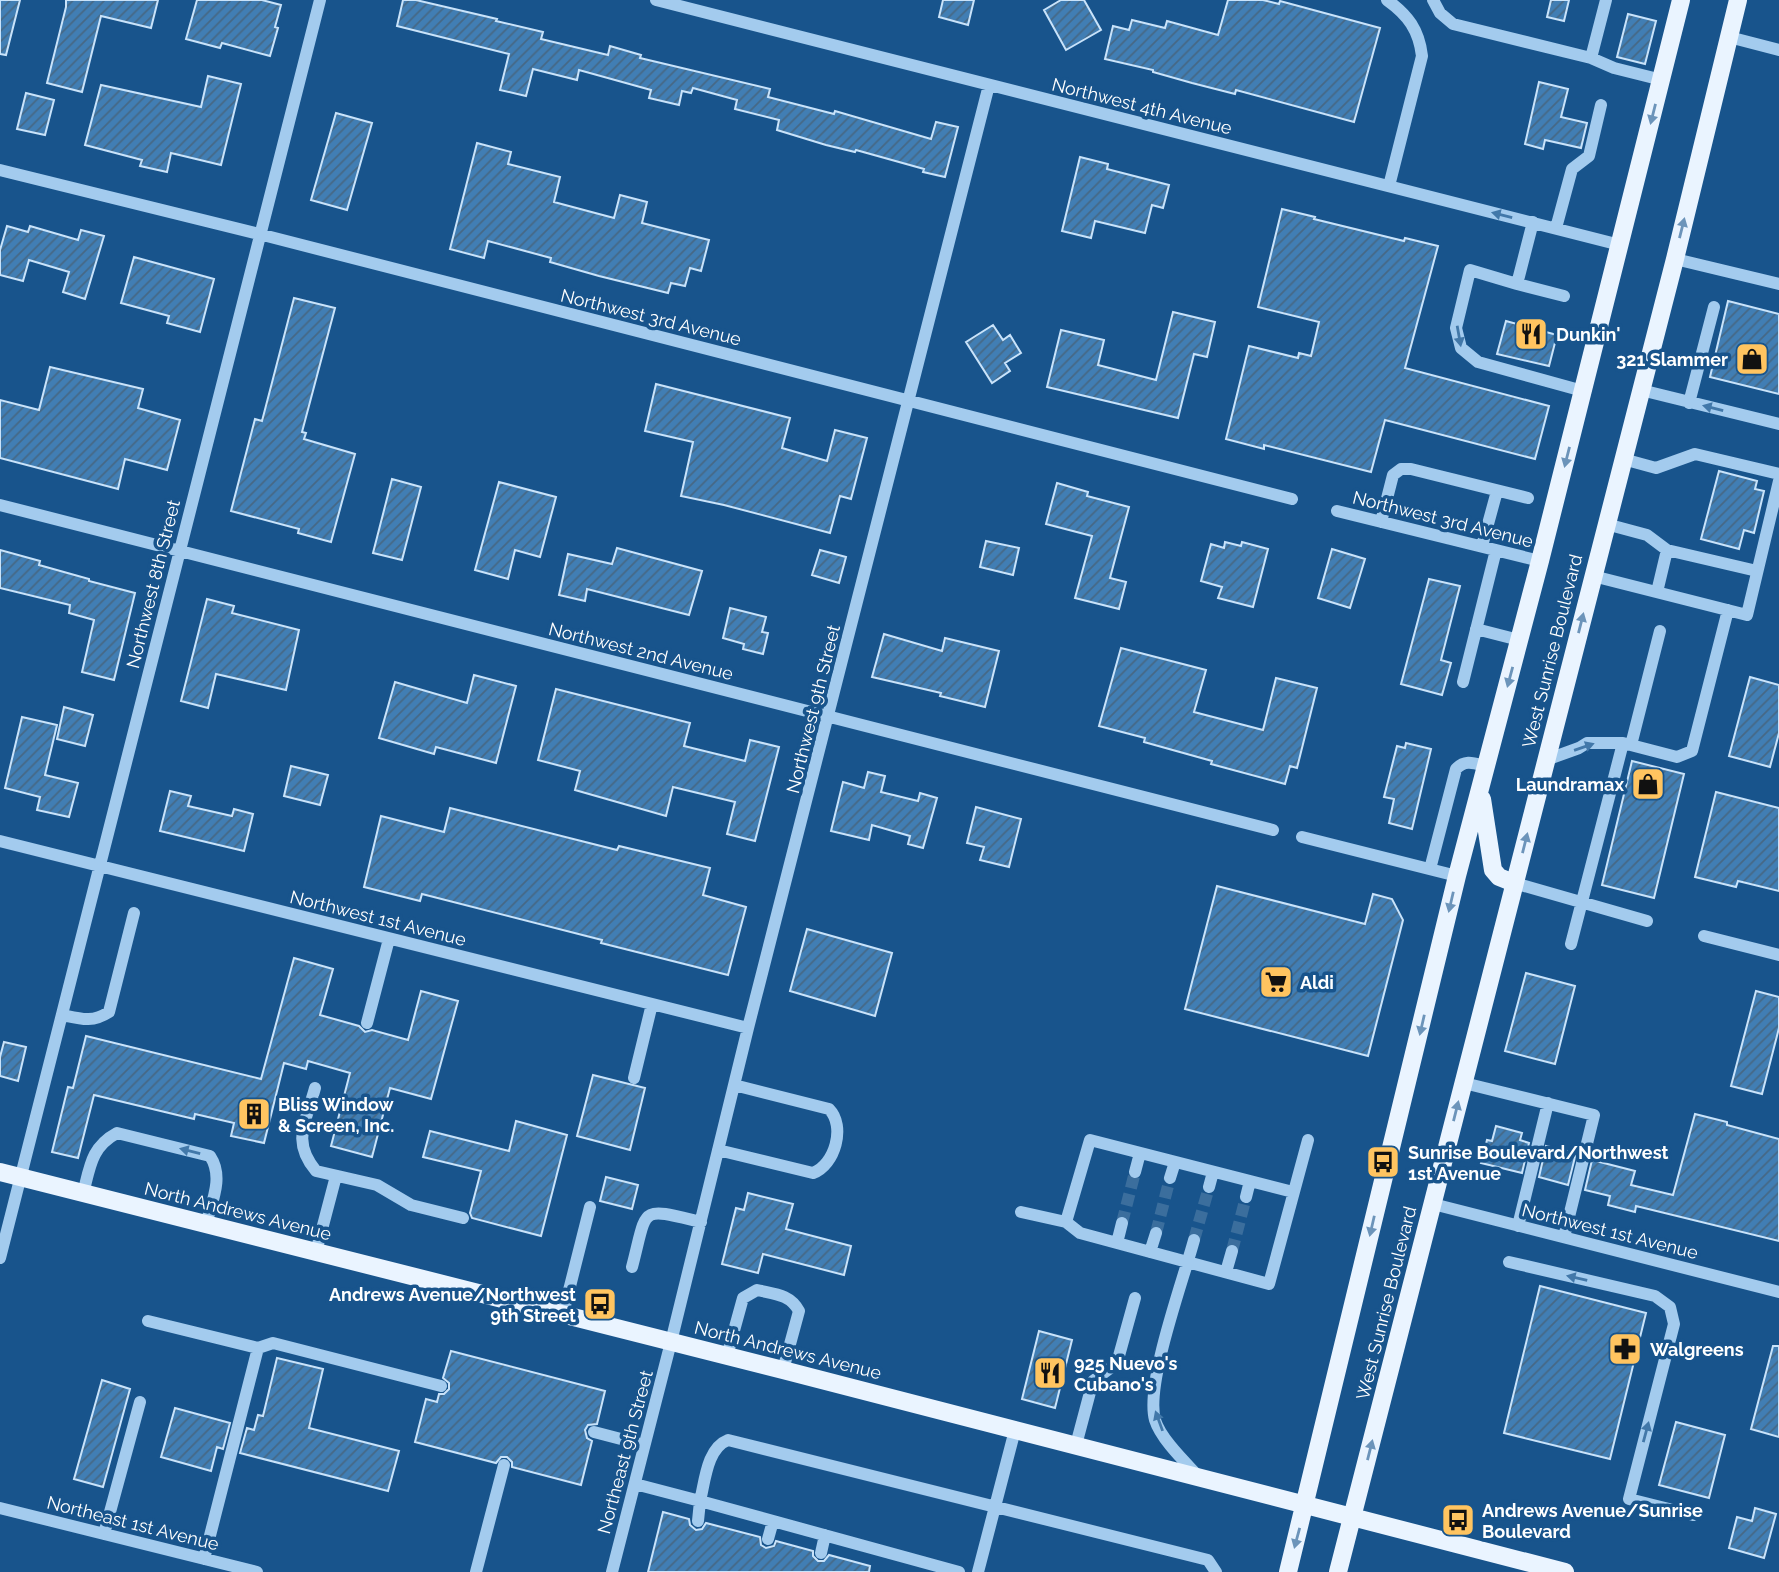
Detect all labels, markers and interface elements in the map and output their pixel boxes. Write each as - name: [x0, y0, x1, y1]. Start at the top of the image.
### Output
- street label: Northwest 4th Avenue: [1050, 73, 1235, 139]
- one-way arrow: [1647, 103, 1658, 125]
- one-way arrow: [1491, 209, 1513, 220]
- one-way arrow: [1677, 217, 1688, 239]
- street label: Northwest 3rd Avenue: [559, 284, 744, 350]
- restaurant icon: Dunkin': [1512, 315, 1550, 353]
- place label: Dunkin': [1556, 324, 1620, 345]
- one-way arrow: [1454, 326, 1465, 348]
- shop icon: 321 Slammer: [1733, 340, 1771, 378]
- place label: 321 Slammer: [1616, 349, 1728, 370]
- one-way arrow: [1702, 402, 1724, 413]
- one-way arrow: [1561, 446, 1572, 468]
- street label: Northwest 3rd Avenue: [1351, 486, 1536, 552]
- street label: Northwest 8th Street: [122, 498, 184, 670]
- street label: West Sunrise Boulevard: [1518, 552, 1586, 750]
- one-way arrow: [1576, 612, 1587, 634]
- street label: Northwest 2nd Avenue: [547, 618, 736, 684]
- street label: Northwest 9th Street: [782, 623, 844, 795]
- one-way arrow: [1504, 666, 1515, 688]
- one-way arrow: [1573, 741, 1594, 752]
- shop icon: Laundramax: [1629, 765, 1667, 803]
- place label: Laundramax: [1516, 774, 1624, 795]
- one-way arrow: [1520, 832, 1531, 854]
- street label: Northwest 1st Avenue: [288, 886, 469, 950]
- one-way arrow: [1445, 891, 1456, 913]
- supermarket icon: Aldi: [1257, 963, 1295, 1001]
- place label: Aldi: [1300, 972, 1334, 993]
- one-way arrow: [1416, 1014, 1427, 1036]
- place label: Bliss Window & Screen, Inc.: [278, 1094, 395, 1136]
- building icon: Bliss Window & Screen, Inc.: [235, 1095, 273, 1133]
- one-way arrow: [1451, 1100, 1462, 1122]
- place label: Sunrise Boulevard/Northwest 1st Avenue: [1408, 1142, 1668, 1184]
- bus stop icon: Sunrise Boulevard/Northwest 1st Avenue: [1364, 1143, 1402, 1181]
- one-way arrow: [179, 1145, 201, 1156]
- street label: North Andrews Avenue: [142, 1178, 334, 1244]
- street label: Northwest 1st Avenue: [1520, 1199, 1701, 1263]
- street label: West Sunrise Boulevard: [1352, 1204, 1420, 1402]
- one-way arrow: [1366, 1215, 1377, 1237]
- one-way arrow: [1566, 1272, 1588, 1283]
- place label: Andrews Avenue/Northwest 9th Street: [329, 1284, 576, 1326]
- bus stop icon: Andrews Avenue/Northwest 9th Street: [581, 1285, 619, 1323]
- street label: North Andrews Avenue: [692, 1317, 884, 1383]
- pharmacy icon: Walgreens: [1606, 1330, 1644, 1368]
- place label: Walgreens: [1650, 1339, 1744, 1360]
- place label: 925 Nuevo's Cubano's: [1074, 1353, 1178, 1395]
- restaurant icon: 925 Nuevo's Cubano's: [1031, 1354, 1069, 1392]
- street label: Northeast 9th Street: [593, 1368, 657, 1536]
- one-way arrow: [1153, 1410, 1164, 1431]
- one-way arrow: [1641, 1421, 1652, 1443]
- one-way arrow: [1365, 1439, 1376, 1461]
- street label: Northeast 1st Avenue: [45, 1491, 222, 1555]
- place label: Andrews Avenue/Sunrise Boulevard: [1482, 1500, 1703, 1542]
- bus stop icon: Andrews Avenue/Sunrise Boulevard: [1439, 1501, 1477, 1539]
- one-way arrow: [1291, 1527, 1302, 1549]

